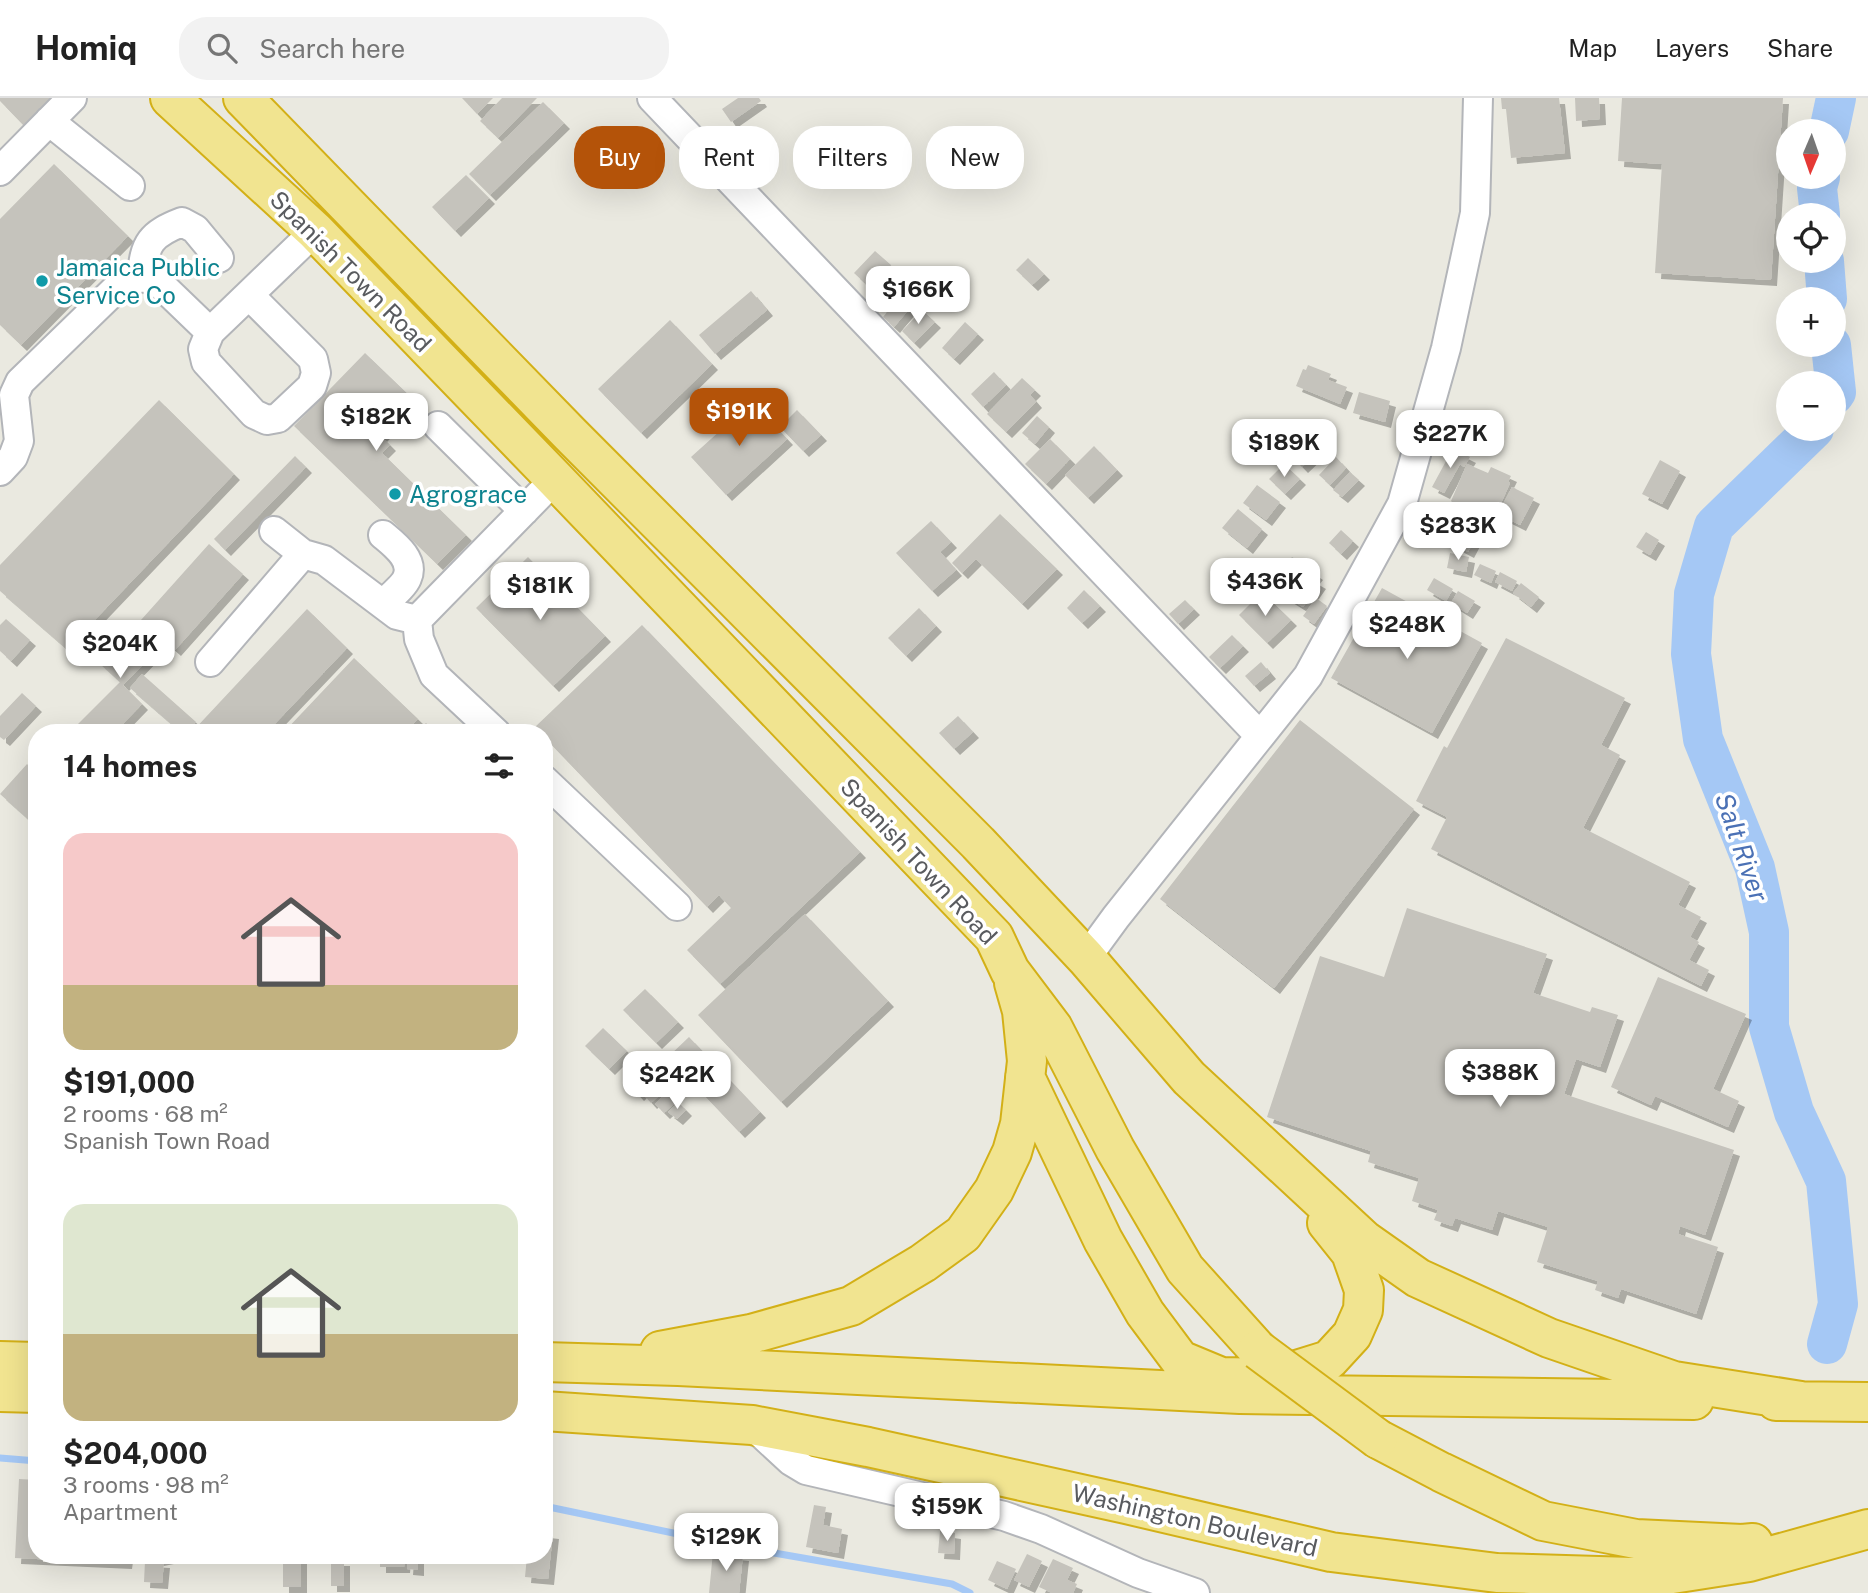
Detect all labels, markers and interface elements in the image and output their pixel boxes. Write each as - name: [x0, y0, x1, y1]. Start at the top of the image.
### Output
- search box: [179, 17, 669, 80]
- text: Homiq: [35, 29, 137, 67]
- icon: search: [203, 29, 241, 67]
- text: Search here: [259, 33, 405, 64]
- text: Map: [1568, 34, 1617, 62]
- text: Layers: [1655, 34, 1729, 62]
- text: Share: [1767, 34, 1833, 62]
- north arrow: [1776, 119, 1846, 189]
- map controls: [1776, 119, 1846, 441]
- chip: Buy: [574, 126, 665, 189]
- chip: Rent: [679, 126, 779, 189]
- chip: Filters: [793, 126, 912, 189]
- chip: New: [926, 126, 1024, 189]
- street label: Spanish Town Road: [265, 185, 437, 357]
- button: locate: [1776, 203, 1846, 273]
- place label: Jamaica Public Service Co: [56, 253, 220, 309]
- pin: $166K: [869, 266, 967, 326]
- marker: Jamaica Public Service Co: [34, 273, 50, 289]
- text: $166K: [882, 275, 954, 302]
- button: +: [1776, 287, 1846, 357]
- button: −: [1776, 371, 1846, 441]
- pin: $191K: [690, 388, 788, 448]
- pin: $182K: [327, 394, 425, 453]
- text: $191K: [706, 397, 773, 424]
- text: $182K: [340, 402, 412, 429]
- pin: $227K: [1401, 410, 1499, 470]
- text: $227K: [1412, 419, 1488, 446]
- pin: $189K: [1235, 420, 1333, 479]
- text: $189K: [1248, 428, 1320, 455]
- place label: Agrograce: [409, 480, 527, 508]
- marker: Agrograce: [387, 486, 403, 502]
- pin: $283K: [1409, 503, 1507, 562]
- text: $283K: [1419, 511, 1497, 538]
- pin: $436K: [1216, 559, 1314, 618]
- pin: $181K: [491, 562, 589, 622]
- text: $436K: [1226, 567, 1304, 594]
- text: $181K: [506, 571, 574, 598]
- pin: $248K: [1358, 602, 1456, 661]
- text: $248K: [1368, 610, 1446, 637]
- pin: $204K: [71, 620, 169, 680]
- text: $204K: [82, 629, 158, 656]
- icon: filters: [480, 747, 518, 785]
- text: 14 homes: [63, 748, 197, 784]
- street label: Spanish Town Road: [835, 772, 1003, 950]
- water label: Salt River: [1709, 789, 1775, 906]
- icon: home: [228, 879, 354, 1005]
- pin: $388K: [1451, 1049, 1549, 1109]
- pin: $242K: [628, 1052, 726, 1111]
- text: $388K: [1461, 1058, 1539, 1085]
- text: $242K: [639, 1060, 715, 1087]
- text: $191,000: [63, 1064, 195, 1100]
- text: 2 rooms · 68 m²: [63, 1100, 228, 1127]
- text: Spanish Town Road: [63, 1127, 270, 1154]
- icon: home: [228, 1250, 354, 1376]
- text: $204,000: [63, 1435, 208, 1471]
- text: 3 rooms · 98 m²: [63, 1471, 229, 1498]
- street label: Washington Boulevard: [1070, 1478, 1320, 1562]
- pin: $159K: [898, 1484, 996, 1543]
- text: $159K: [911, 1492, 983, 1519]
- text: Apartment: [63, 1498, 178, 1525]
- pin: $129K: [677, 1514, 775, 1573]
- text: $129K: [690, 1522, 762, 1549]

